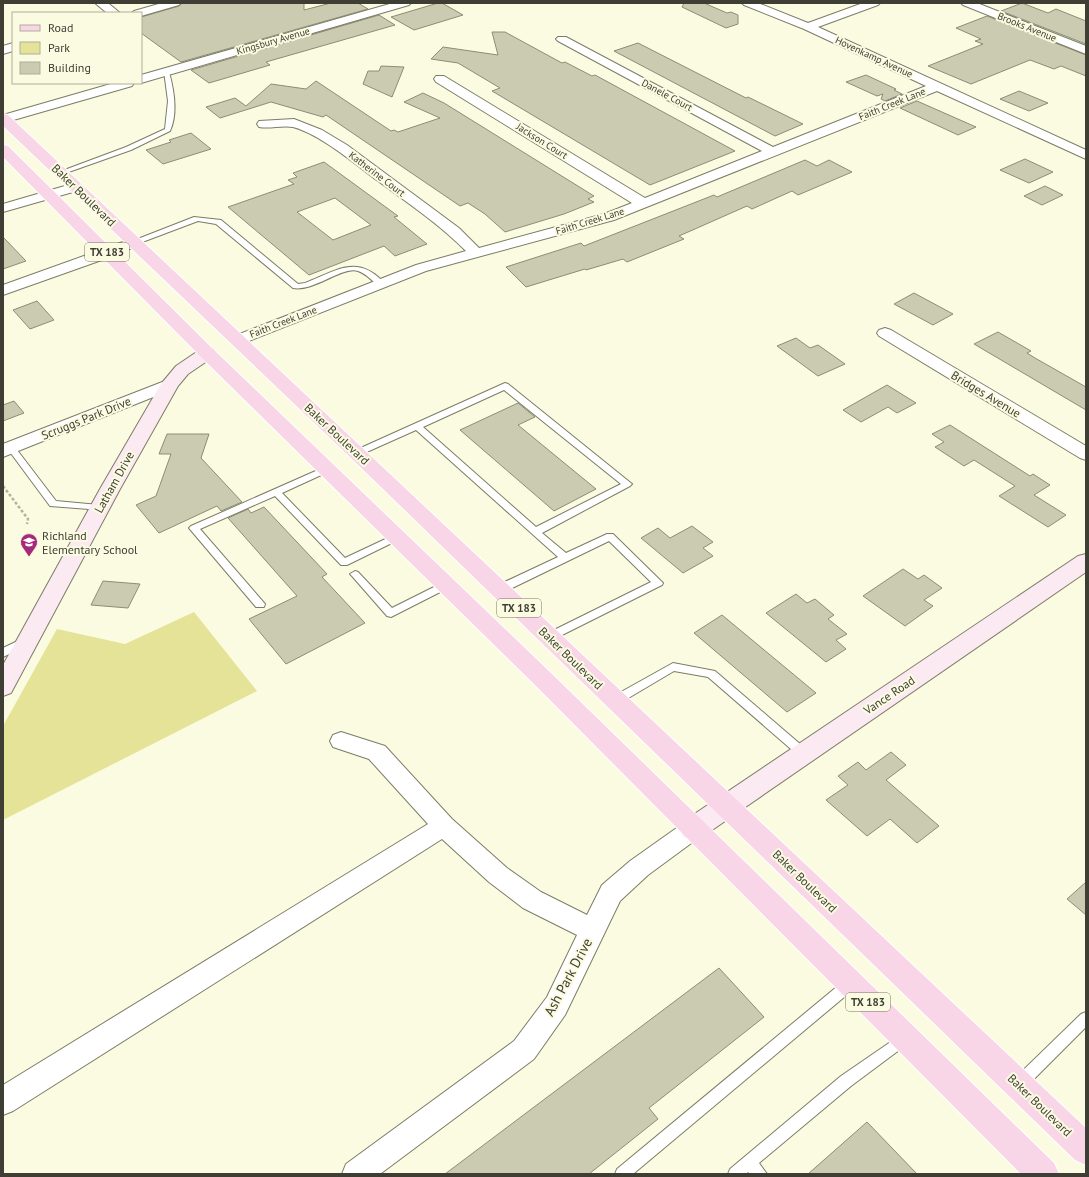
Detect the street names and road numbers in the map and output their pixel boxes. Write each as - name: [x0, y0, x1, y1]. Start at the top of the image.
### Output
- street label: Brooks Avenue: [996, 9, 1058, 45]
- street label: Kingsbury Avenue: [235, 24, 311, 58]
- street label: Hovenkamp Avenue: [833, 33, 915, 81]
- street label: Danele Court: [639, 76, 695, 114]
- street label: Faith Creek Lane: [857, 85, 927, 123]
- street label: Jackson Court: [513, 120, 571, 162]
- street label: Katherine Court: [346, 149, 408, 200]
- street label: Baker Boulevard: [49, 161, 119, 229]
- street label: Faith Creek Lane: [554, 204, 626, 238]
- road number: TX 183: [85, 243, 129, 261]
- street label: Faith Creek Lane: [248, 303, 318, 341]
- street label: Bridges Avenue: [948, 367, 1024, 421]
- street label: Scruggs Park Drive: [39, 393, 133, 443]
- street label: Baker Boulevard: [301, 400, 373, 468]
- street label: Latham Drive: [91, 448, 137, 516]
- road number: TX 183: [497, 599, 541, 617]
- street label: Baker Boulevard: [536, 624, 606, 692]
- street label: Vance Road: [860, 672, 917, 718]
- street label: Baker Boulevard: [770, 847, 840, 915]
- street label: Ash Park Drive: [540, 935, 596, 1019]
- road number: TX 183: [846, 993, 890, 1011]
- street label: Baker Boulevard: [1005, 1071, 1075, 1139]

